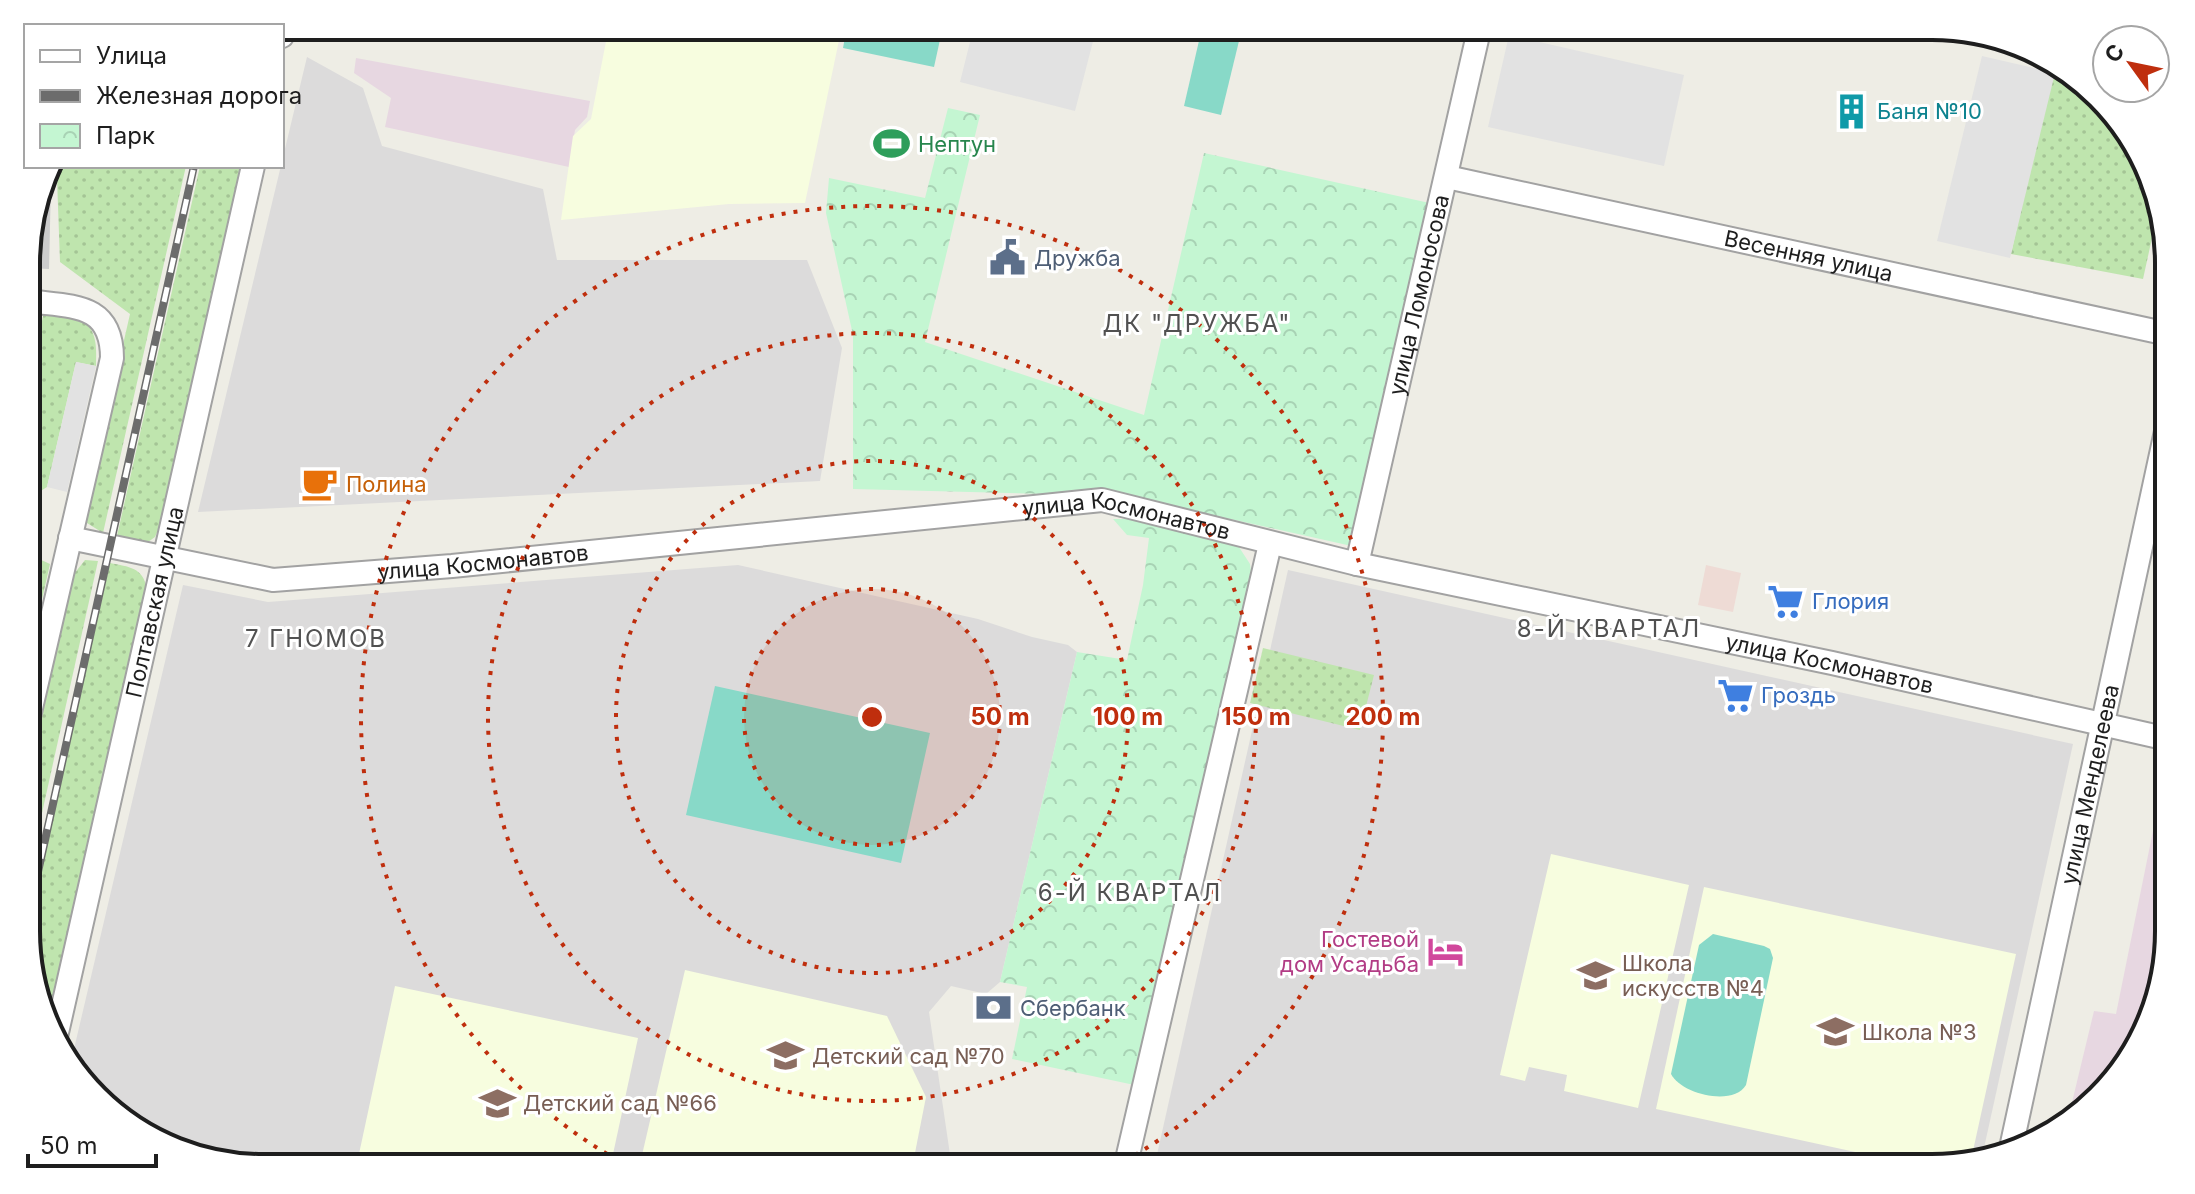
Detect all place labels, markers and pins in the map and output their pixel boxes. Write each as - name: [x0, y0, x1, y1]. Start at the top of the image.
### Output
- building icon: Баня №10: [1832, 92, 1870, 130]
- place label: Баня №10: [1877, 98, 1982, 124]
- sports icon: Нептун: [873, 125, 911, 163]
- place label: Нептун: [918, 131, 996, 157]
- public building icon: Дружба: [989, 239, 1027, 277]
- place label: Дружба: [1034, 245, 1121, 271]
- cafe icon: Полина: [301, 465, 339, 503]
- place label: Полина: [346, 471, 427, 497]
- supermarket icon: Глория: [1767, 582, 1805, 620]
- place label: Глория: [1812, 588, 1889, 614]
- supermarket icon: Гроздь: [1716, 676, 1754, 714]
- place label: Гроздь: [1761, 682, 1836, 708]
- centre of rings: [858, 703, 886, 731]
- place label: Гостевой дом Усадьба: [1280, 926, 1419, 977]
- hotel icon: Гостевой дом Усадьба: [1426, 933, 1464, 971]
- place label: Школа искусств №4: [1622, 950, 1764, 1001]
- school or university icon: Школа искусств №4: [1577, 957, 1615, 995]
- bank icon: Сбербанк: [975, 989, 1013, 1027]
- place label: Сбербанк: [1020, 995, 1126, 1021]
- school or university icon: Школа №3: [1817, 1013, 1855, 1051]
- place label: Школа №3: [1862, 1019, 1977, 1045]
- school or university icon: Детский сад №70: [767, 1037, 805, 1075]
- place label: Детский сад №70: [812, 1043, 1005, 1069]
- school or university icon: Детский сад №66: [478, 1084, 516, 1122]
- place label: Детский сад №66: [523, 1090, 717, 1116]

